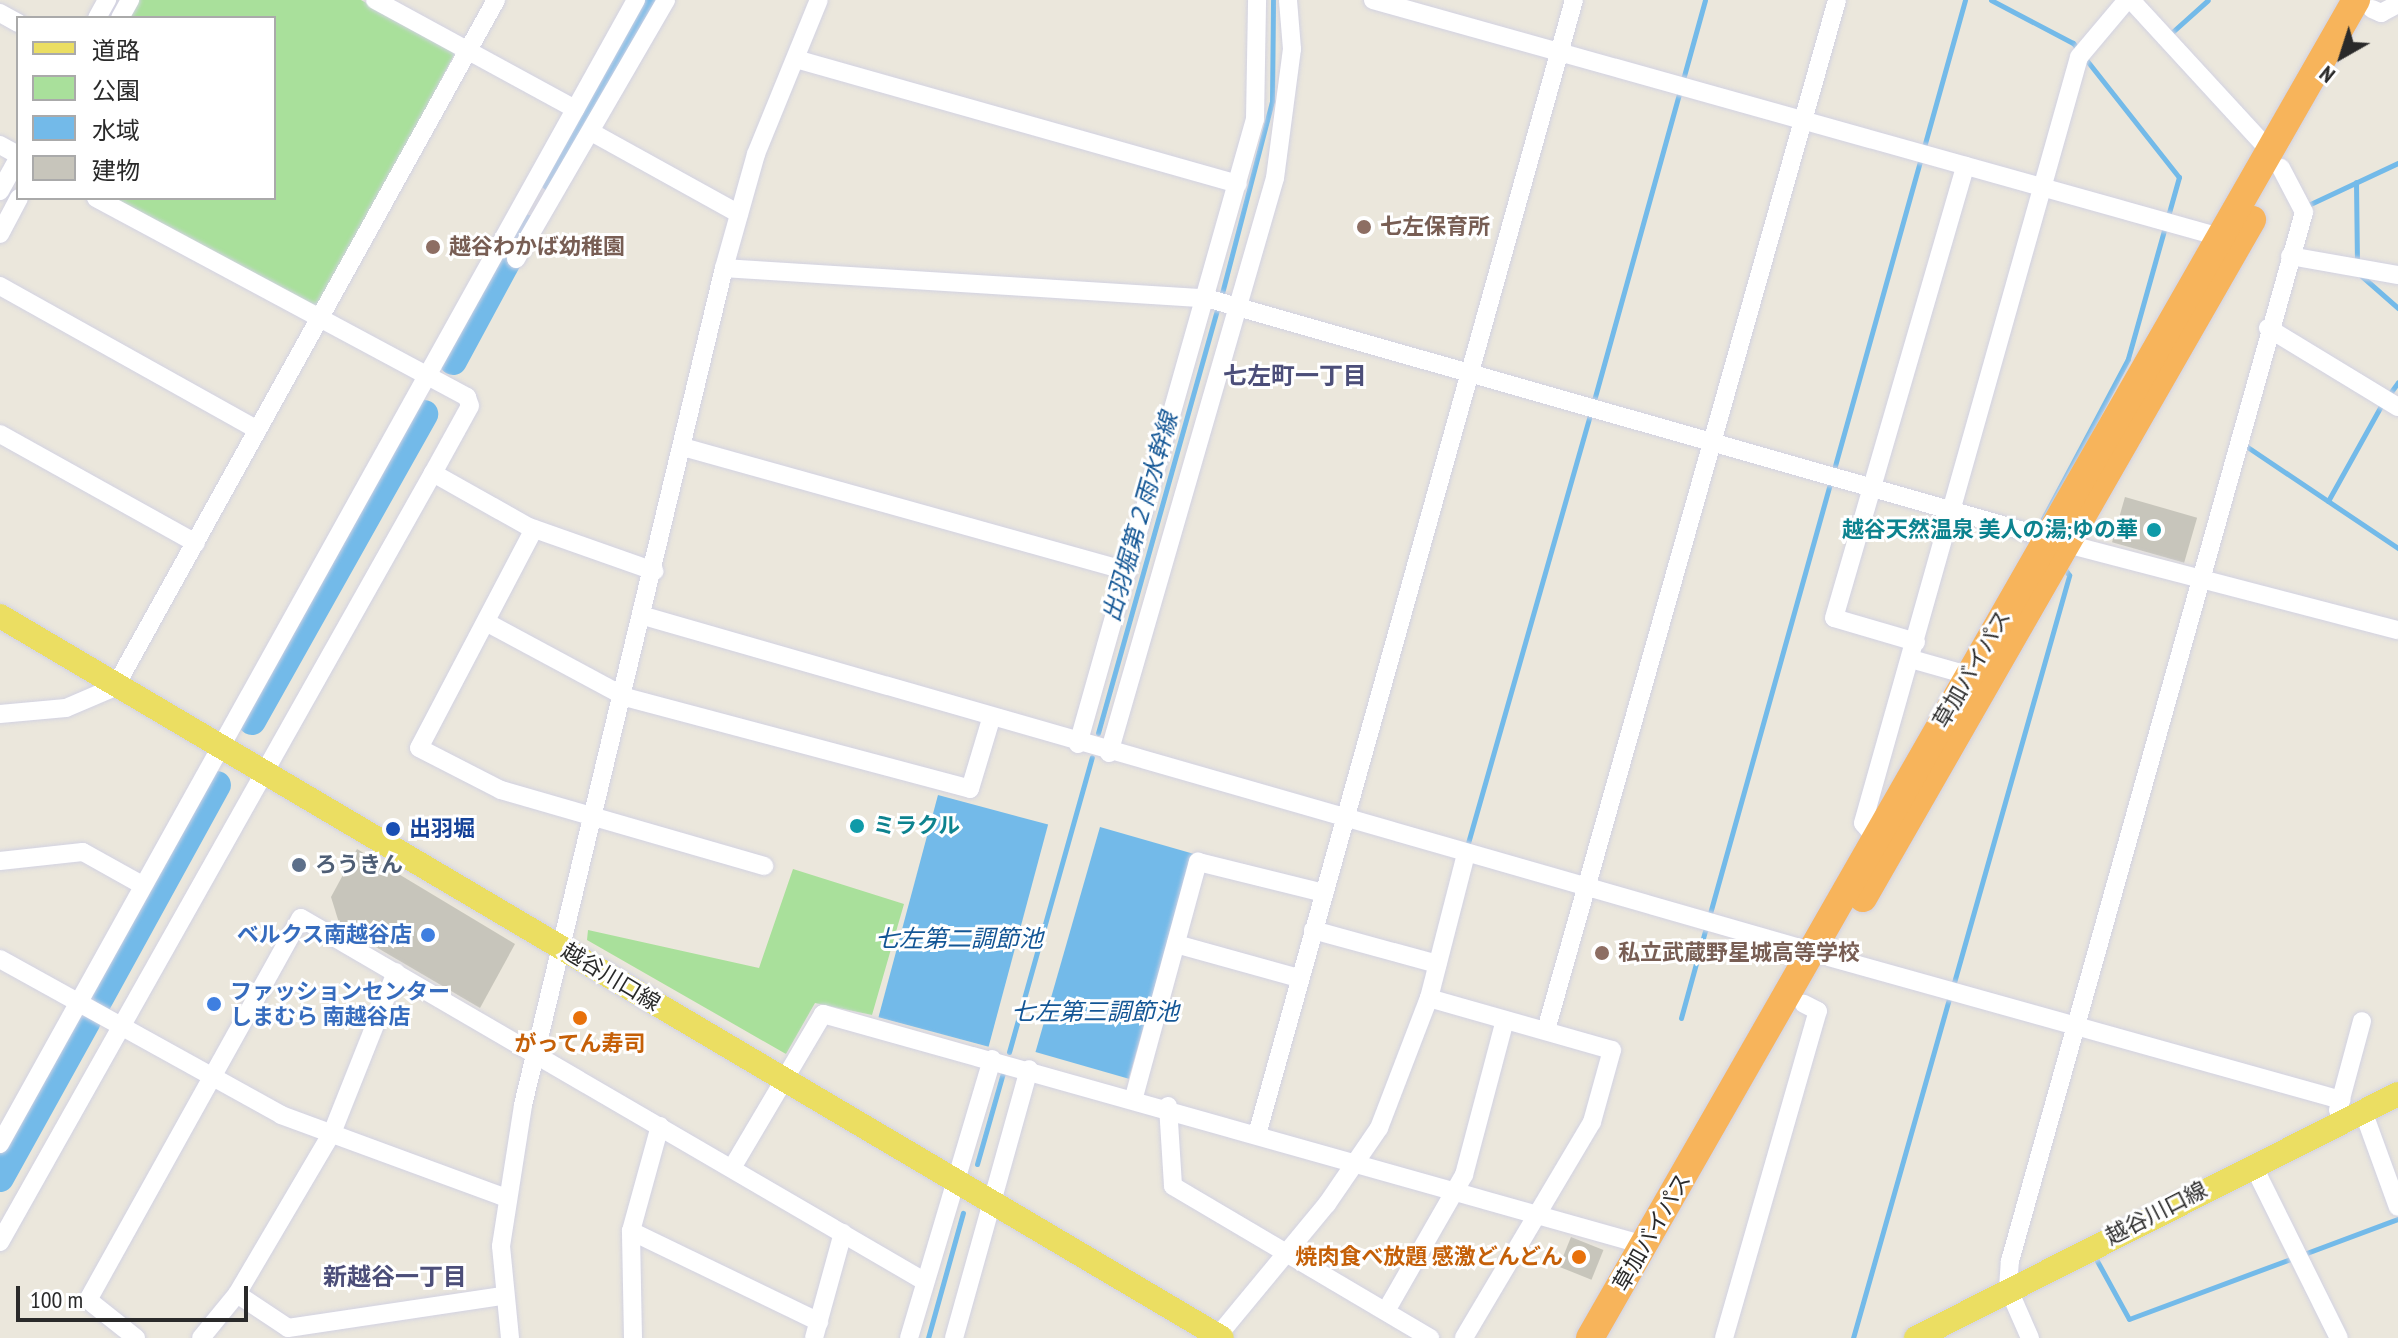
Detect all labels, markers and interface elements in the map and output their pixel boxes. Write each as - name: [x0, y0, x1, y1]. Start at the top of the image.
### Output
- legend: [16, 16, 276, 200]
- north arrow: [2302, 16, 2382, 96]
- text: 道路: [92, 35, 140, 66]
- text: N: [2313, 60, 2340, 89]
- text: 公園: [92, 75, 140, 106]
- text: 水域: [92, 115, 140, 146]
- text: 建物: [92, 155, 140, 186]
- place label: 七左保育所: [1380, 214, 1490, 240]
- marker: 七左保育所: [1355, 218, 1373, 236]
- place label: 越谷わかば幼稚園: [449, 234, 625, 260]
- marker: 越谷わかば幼稚園: [424, 238, 442, 256]
- district label: 七左町一丁目: [1223, 362, 1367, 390]
- water label: 出羽堀第２雨水幹線: [1096, 409, 1184, 625]
- place label: 越谷天然温泉 美人の湯;ゆの華: [1842, 517, 2138, 543]
- marker: 越谷天然温泉 美人の湯;ゆの華: [2145, 521, 2163, 539]
- street label: 草加バイパス: [1928, 605, 2016, 733]
- place label: ミラクル: [873, 813, 961, 839]
- place label: 出羽堀: [409, 816, 475, 842]
- marker: ミラクル: [848, 817, 866, 835]
- marker: 出羽堀: [384, 820, 402, 838]
- place label: ろうきん: [315, 852, 403, 878]
- marker: ろうきん: [290, 856, 308, 874]
- place label: ベルクス南越谷店: [236, 922, 412, 948]
- water label: 七左第二調節池: [875, 925, 1043, 953]
- marker: ベルクス南越谷店: [419, 926, 437, 944]
- street label: 越谷川口線: [557, 937, 665, 1017]
- place label: 私立武蔵野星城高等学校: [1618, 940, 1860, 966]
- marker: 私立武蔵野星城高等学校: [1593, 944, 1611, 962]
- place label: ファッションセンター しまむら 南越谷店: [230, 978, 450, 1030]
- marker: ファッションセンター しまむら 南越谷店: [205, 995, 223, 1013]
- water label: 七左第三調節池: [1011, 998, 1179, 1026]
- marker: がってん寿司: [571, 1009, 589, 1027]
- place label: がってん寿司: [514, 1031, 646, 1057]
- street label: 草加バイパス: [1608, 1168, 1696, 1296]
- street label: 越谷川口線: [2101, 1176, 2211, 1250]
- place label: 焼肉食べ放題 感激どんどん: [1294, 1244, 1563, 1270]
- marker: 焼肉食べ放題 感激どんどん: [1570, 1248, 1588, 1266]
- district label: 新越谷一丁目: [323, 1263, 467, 1291]
- scale bar: [20, 1270, 252, 1320]
- text: 100 m: [30, 1284, 83, 1315]

